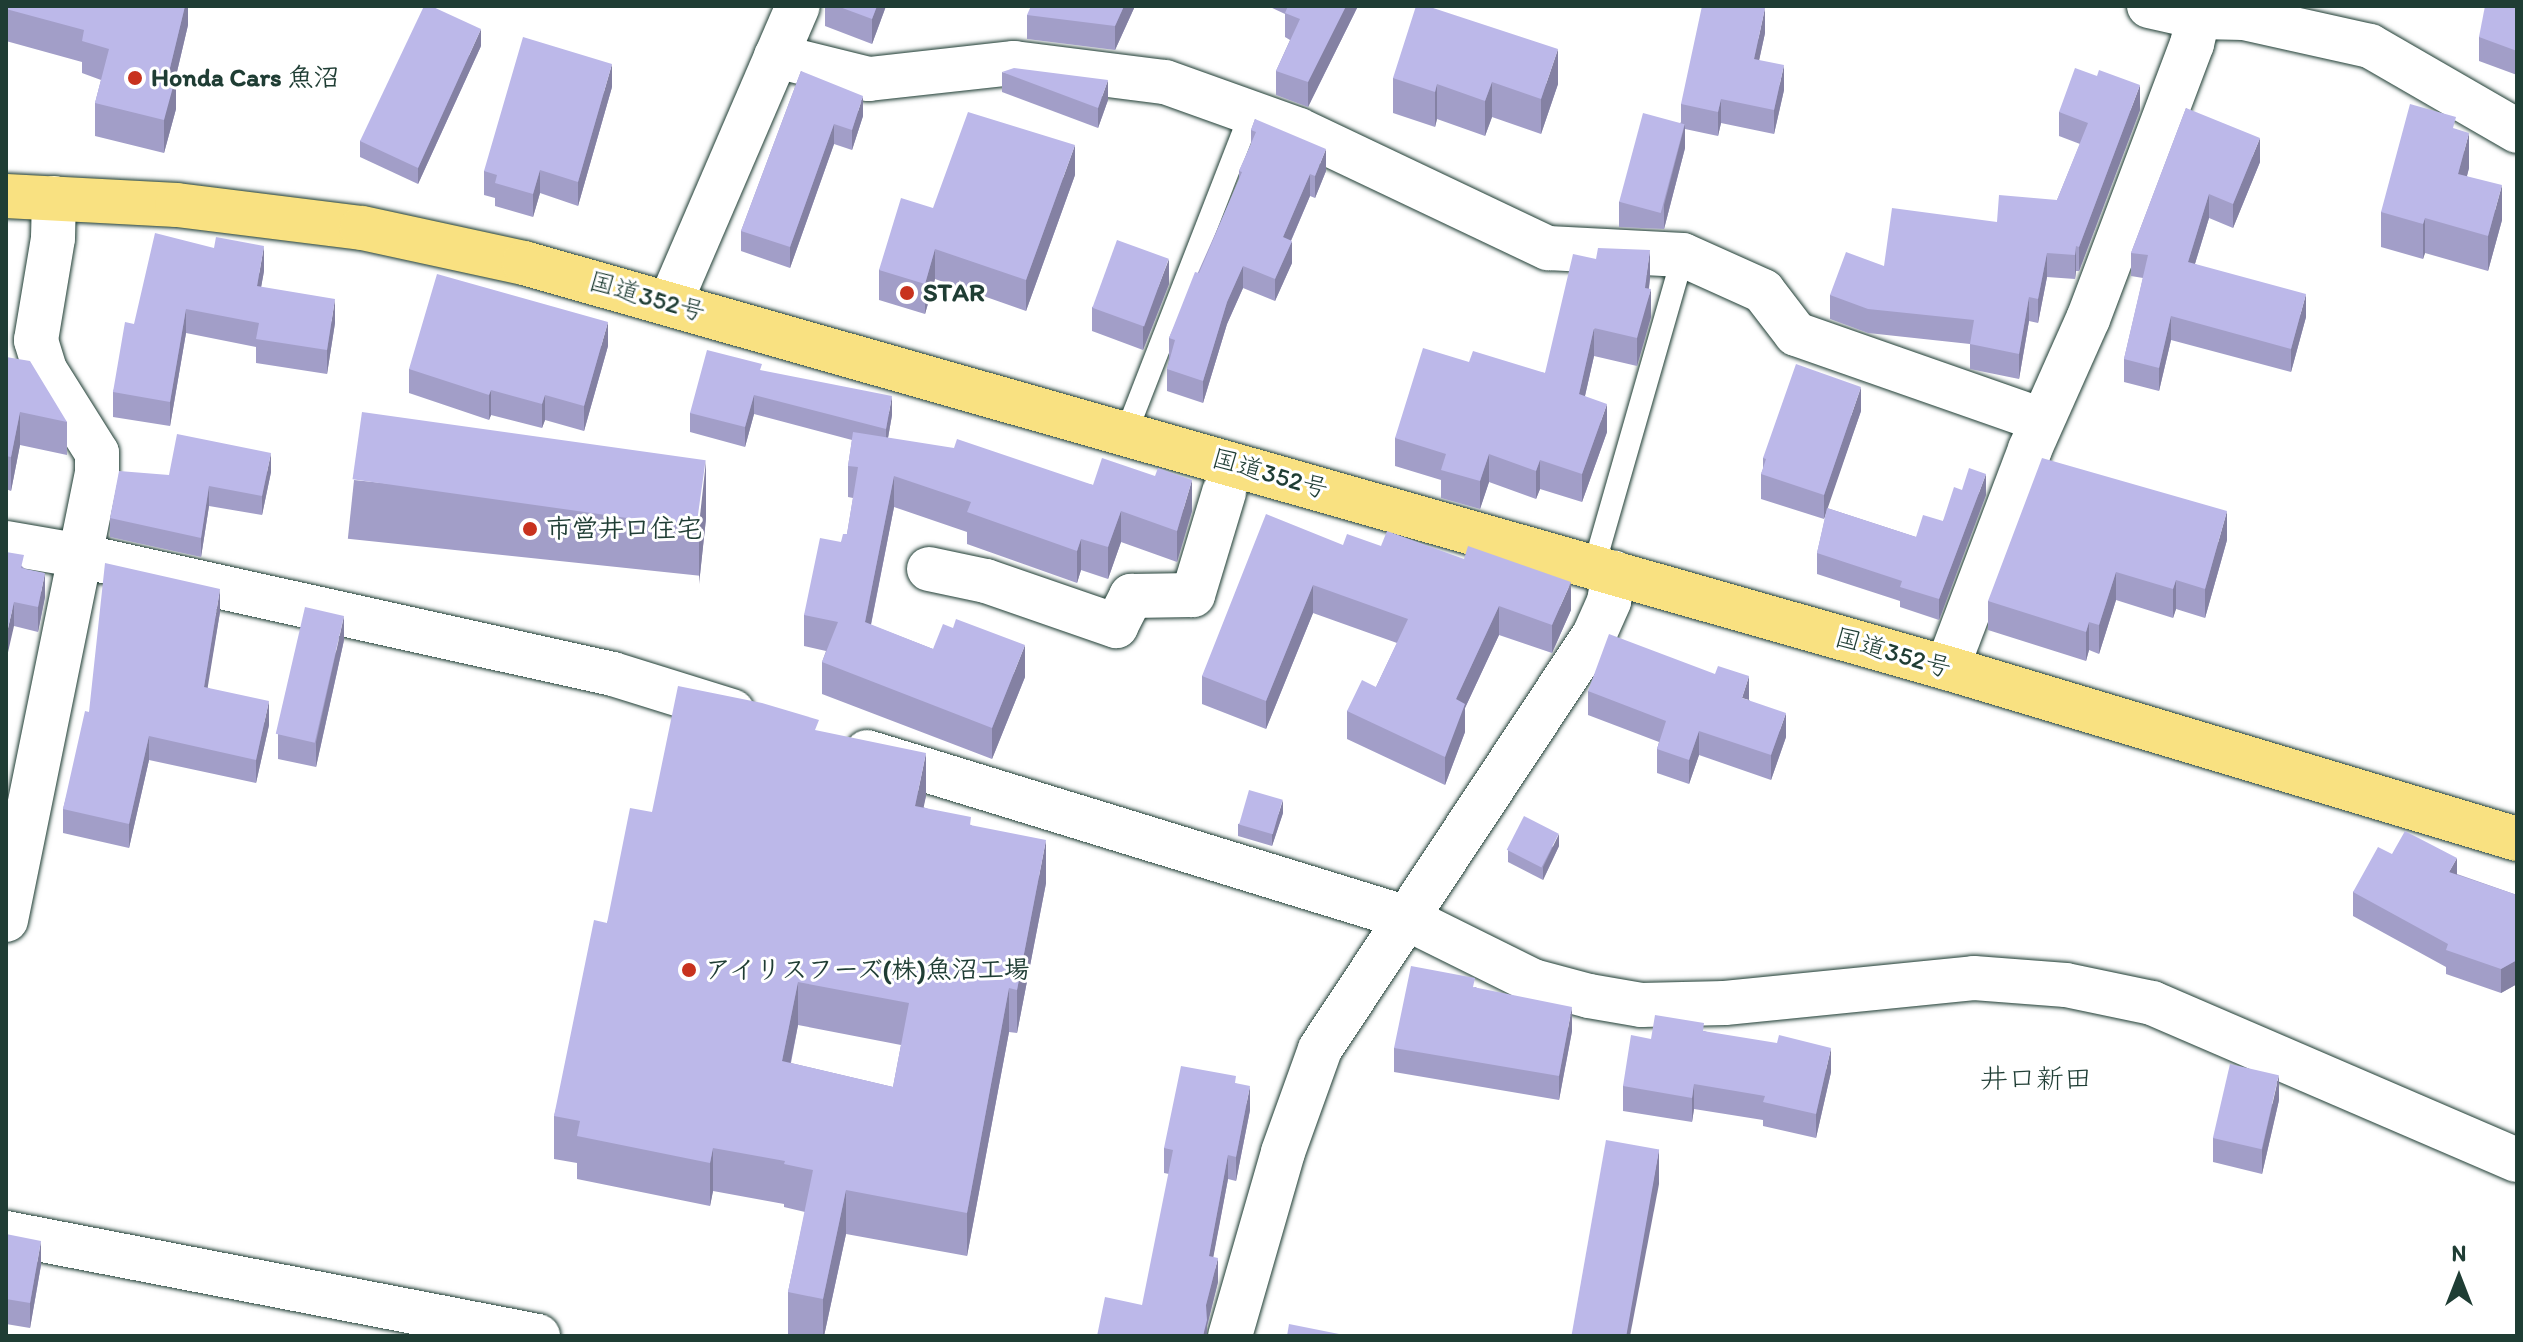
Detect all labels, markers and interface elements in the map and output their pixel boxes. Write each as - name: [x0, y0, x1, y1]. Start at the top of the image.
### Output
- place label: Honda Cars 魚沼: [151, 62, 340, 94]
- marker: Honda Cars 魚沼: [126, 69, 144, 87]
- street label: 国道352号: [585, 266, 709, 328]
- place label: STAR: [923, 277, 985, 309]
- marker: STAR: [898, 284, 916, 302]
- street label: 国道352号: [1208, 443, 1332, 505]
- place label: 市営井口住宅: [546, 513, 702, 545]
- marker: 市営井口住宅: [521, 520, 539, 538]
- street label: 国道352号: [1831, 622, 1955, 684]
- place label: アイリスフーズ(株)魚沼工場: [705, 954, 1033, 986]
- marker: アイリスフーズ(株)魚沼工場: [680, 961, 698, 979]
- district label: 井口新田: [1980, 1061, 2092, 1095]
- north arrow: [2419, 1238, 2499, 1318]
- text: N: [2452, 1240, 2466, 1267]

